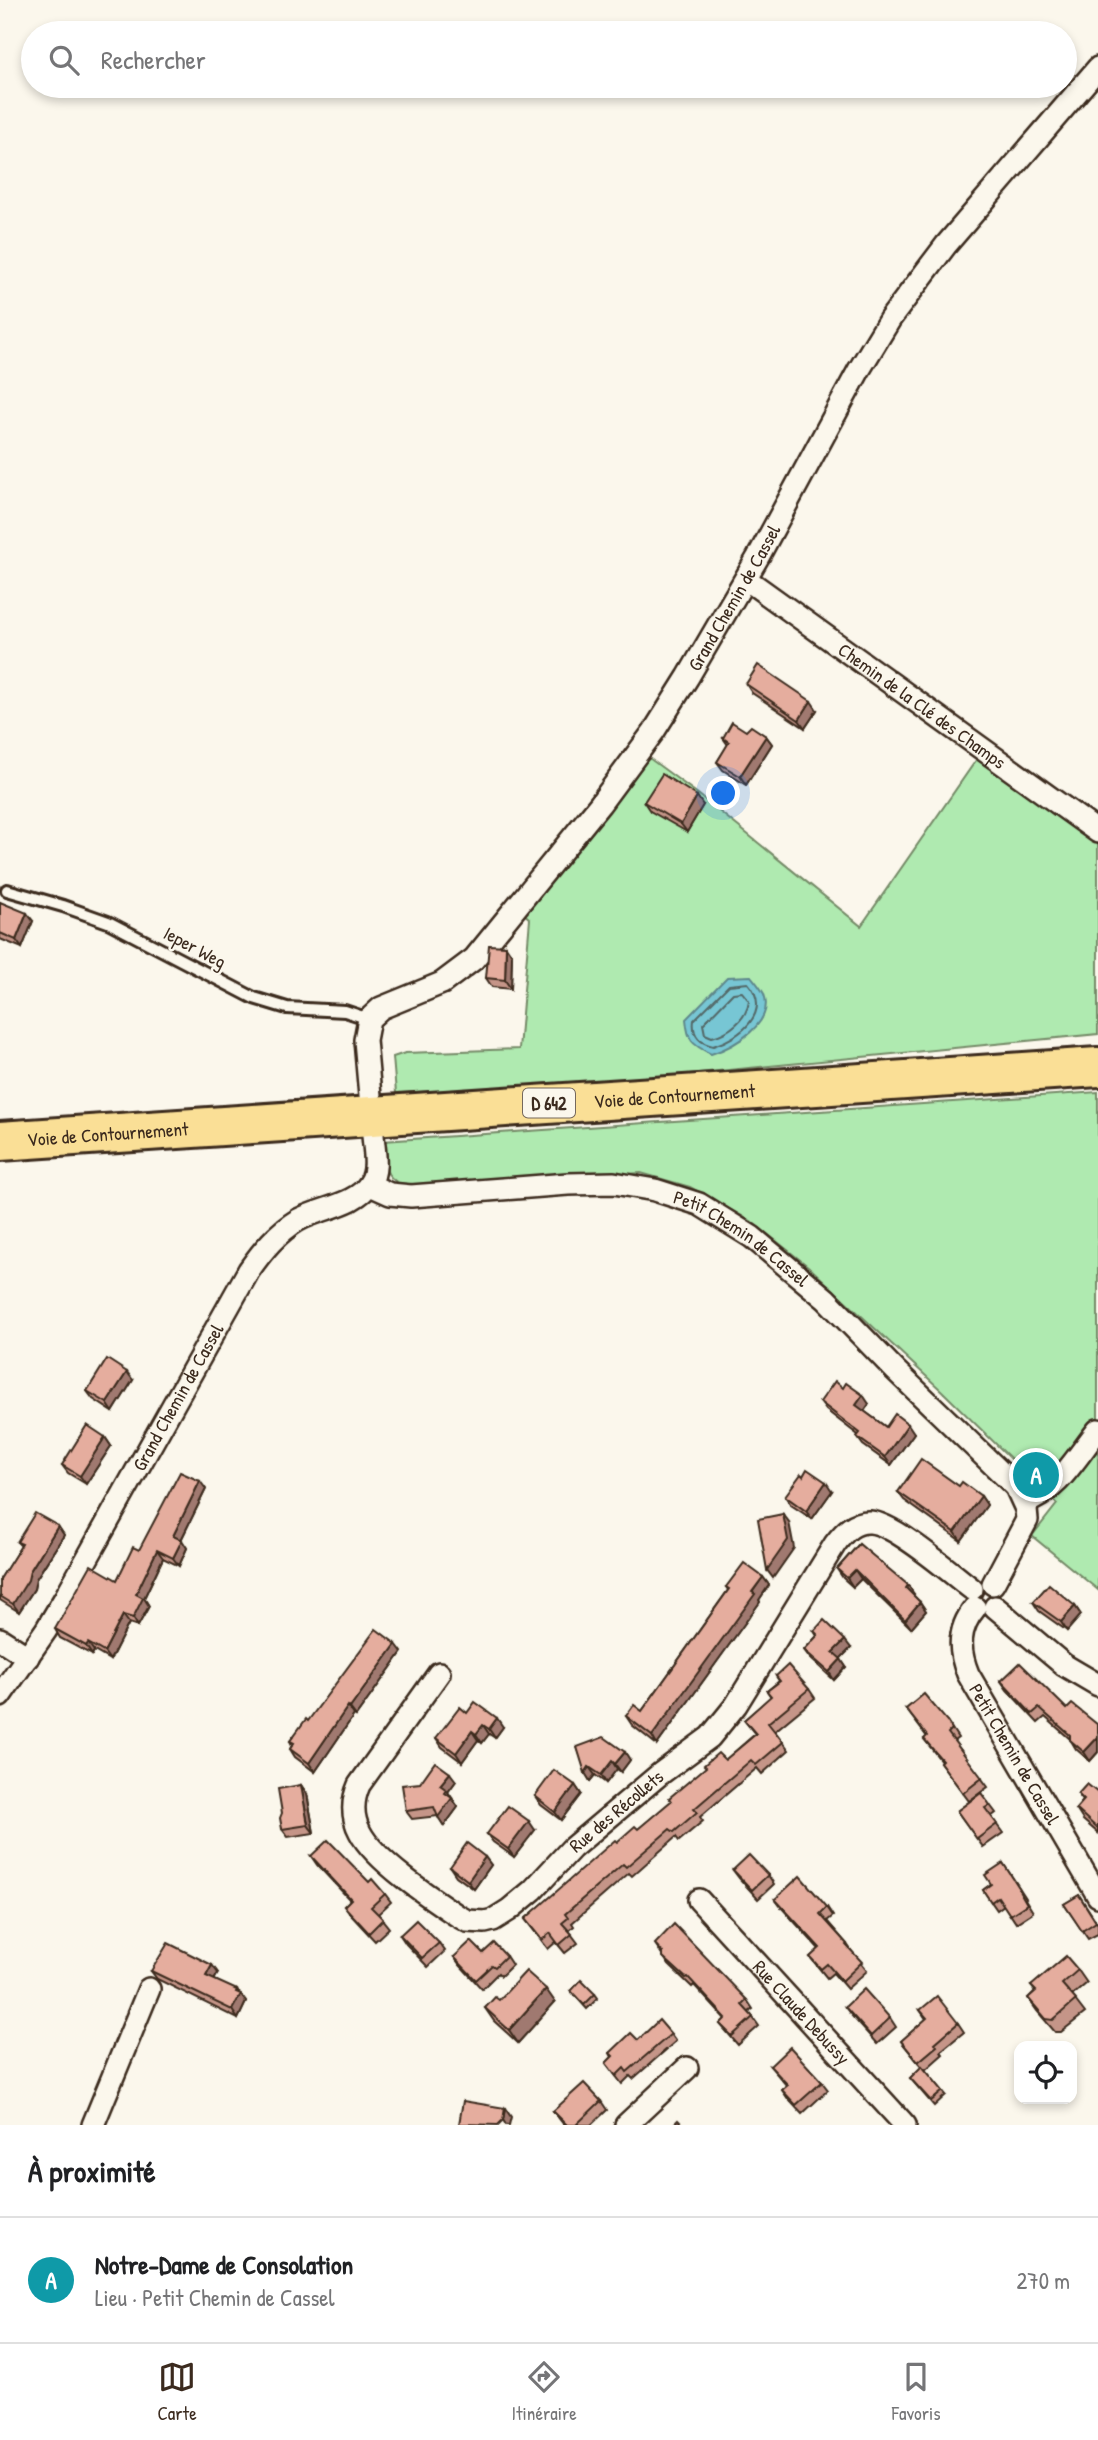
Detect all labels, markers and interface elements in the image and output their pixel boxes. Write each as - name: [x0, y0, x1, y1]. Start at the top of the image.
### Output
- search box: [21, 21, 1077, 98]
- icon: search: [45, 41, 83, 79]
- text: Rechercher: [101, 42, 206, 77]
- street label: Grand Chemin de Cassel: [681, 519, 787, 675]
- street label: Chemin de la Clé des Champs: [833, 637, 1011, 775]
- your location: [706, 776, 740, 810]
- street label: Ieper Weg: [159, 920, 231, 974]
- street label: Voie de Contournement: [593, 1077, 756, 1114]
- road number: D 642: [523, 1088, 575, 1118]
- street label: Voie de Contournement: [26, 1115, 190, 1152]
- street label: Petit Chemin de Cassel: [670, 1184, 815, 1293]
- street label: Grand Chemin de Cassel: [126, 1318, 230, 1475]
- pin: A: [1013, 1449, 1059, 1501]
- street label: Petit Chemin de Cassel: [963, 1679, 1067, 1830]
- street label: Rue des Récollets: [563, 1764, 669, 1858]
- street label: Rue Claude Debussy: [747, 1954, 856, 2070]
- map controls: [1014, 2041, 1077, 2104]
- button: locate: [1014, 2041, 1077, 2104]
- text: À proximité: [28, 2151, 156, 2191]
- text: Notre-Dame de Consolation: [95, 2247, 353, 2282]
- text: A: [45, 2265, 57, 2296]
- text: 270 m: [1017, 2265, 1070, 2296]
- text: Lieu · Petit Chemin de Cassel: [95, 2282, 335, 2313]
- tab: Carte: [157, 2358, 197, 2426]
- tab: Itinéraire: [512, 2358, 577, 2426]
- tab: Favoris: [892, 2358, 941, 2426]

